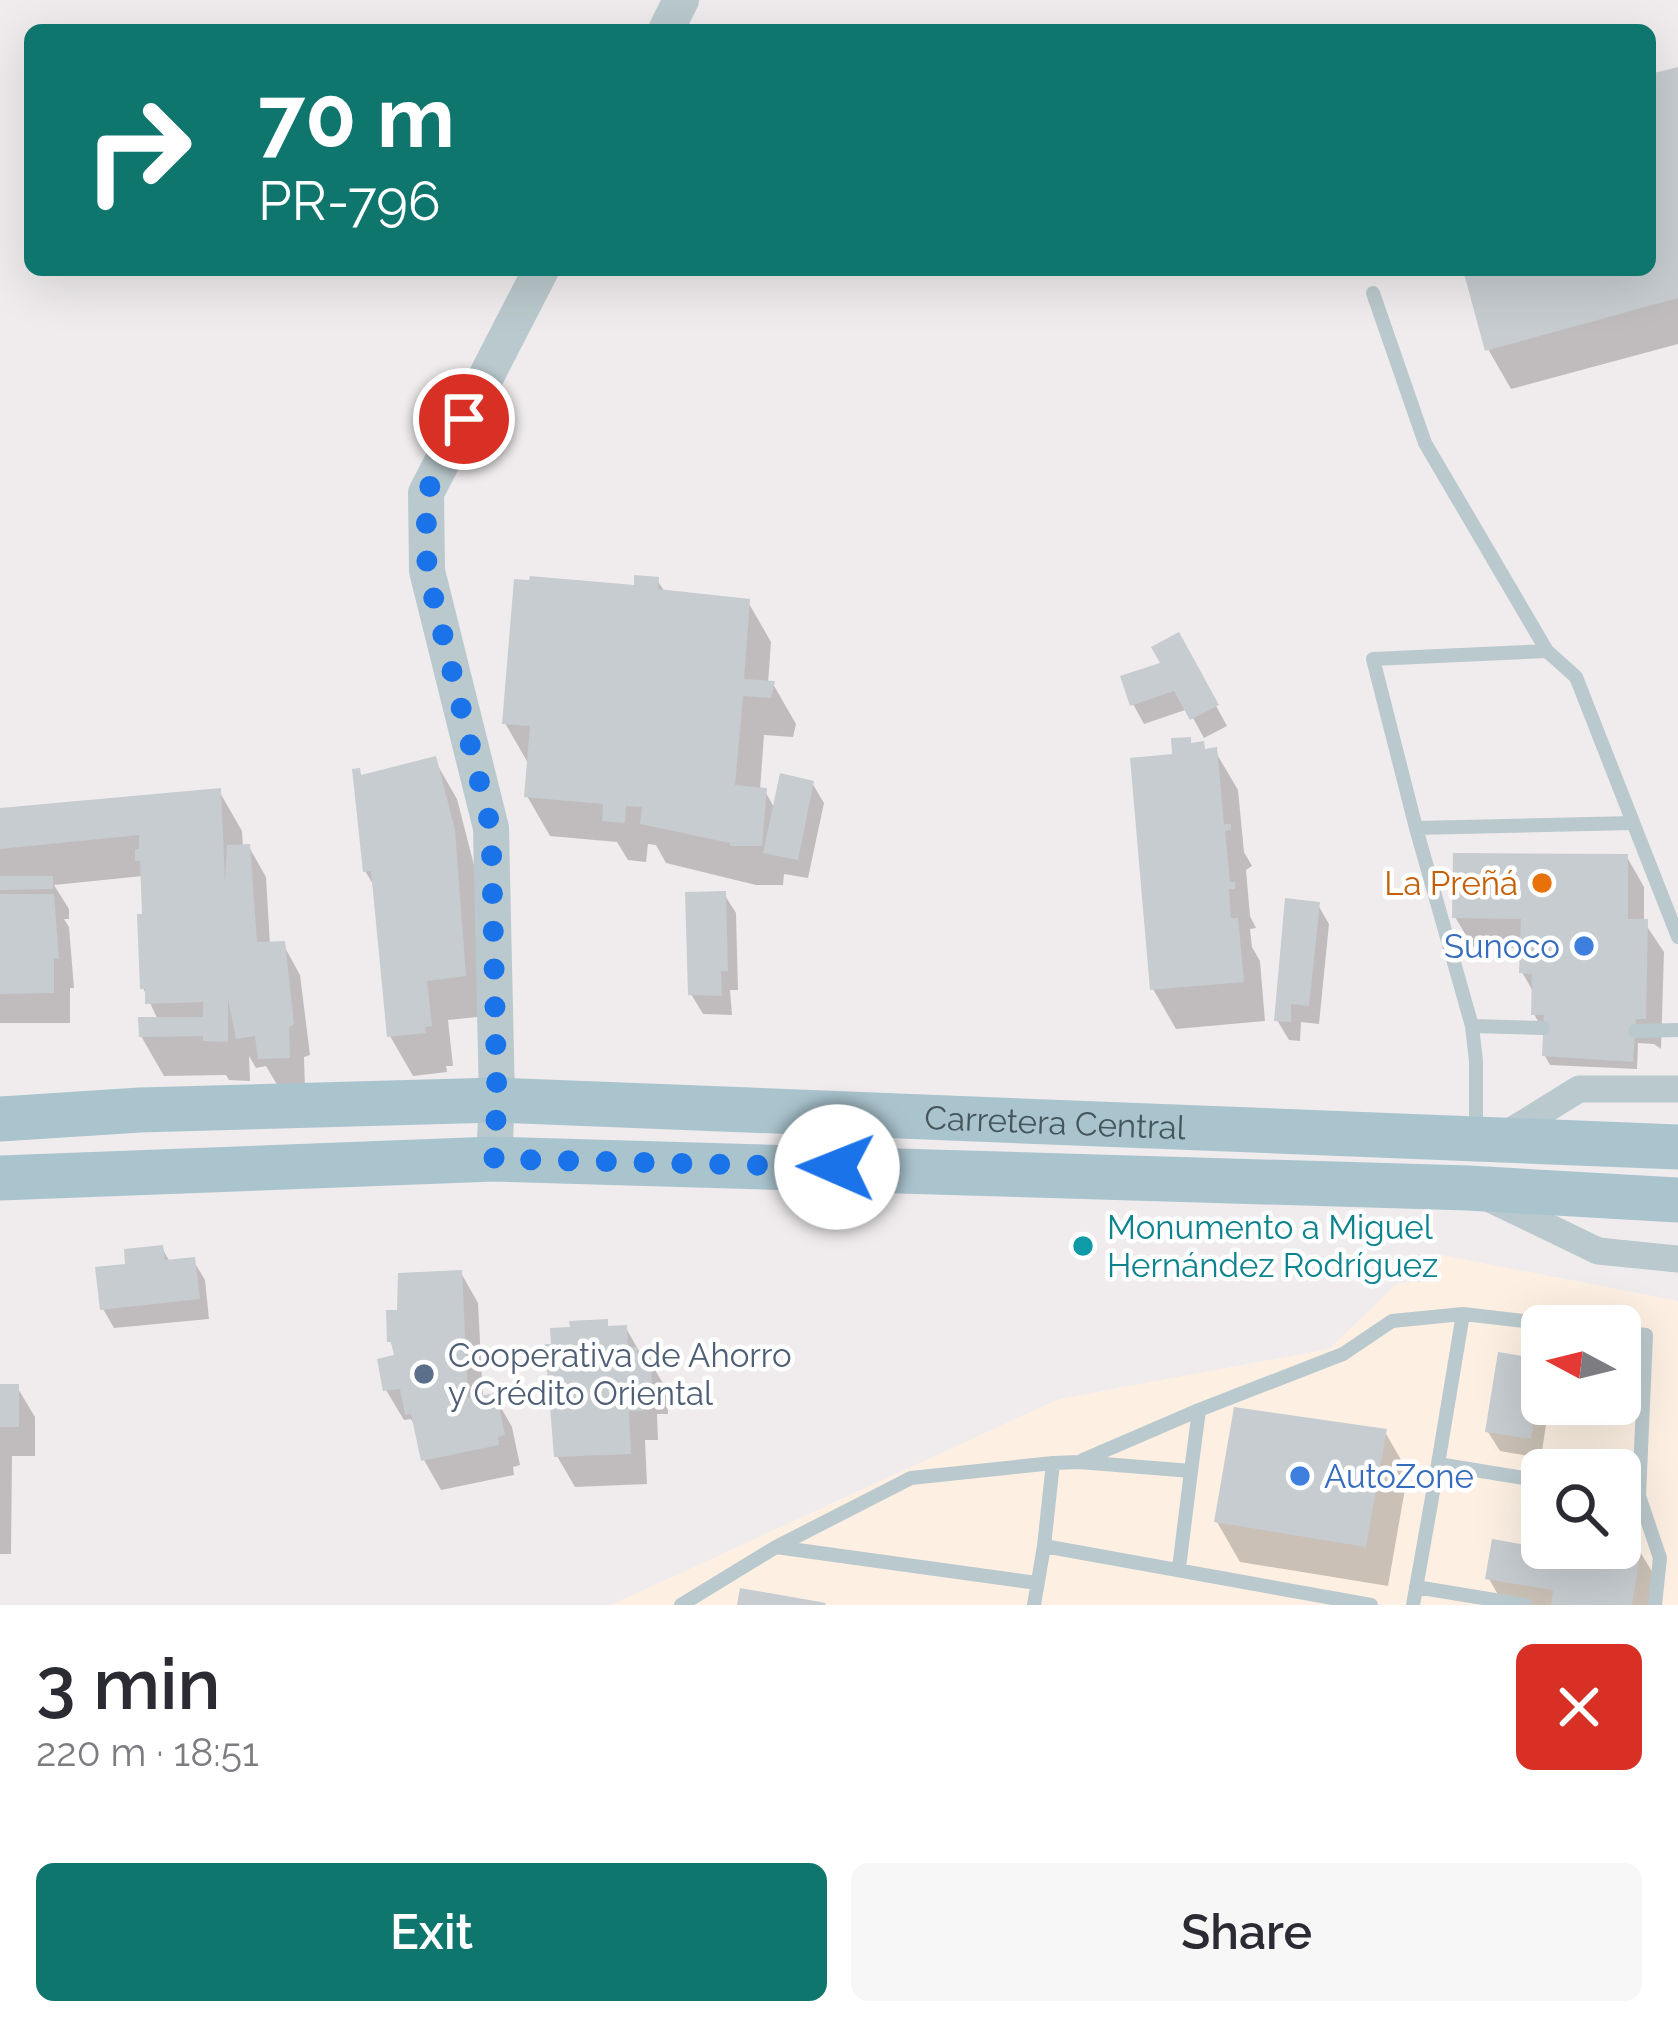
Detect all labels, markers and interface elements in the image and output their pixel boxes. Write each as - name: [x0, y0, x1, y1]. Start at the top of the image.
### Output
- text: 70 m: [258, 68, 455, 167]
- icon: right: [60, 72, 216, 228]
- text: PR-796: [258, 169, 441, 233]
- pin: [413, 368, 515, 470]
- icon: arrive: [431, 386, 497, 452]
- place label: La Preñá: [1384, 864, 1518, 903]
- marker: La Preñá: [1529, 870, 1555, 896]
- place label: Sunoco: [1444, 927, 1560, 966]
- marker: Sunoco: [1571, 933, 1597, 959]
- street label: Carretera Central: [924, 1098, 1187, 1147]
- position arrow: [774, 1104, 900, 1230]
- place label: Monumento a Miguel Hernández Rodríguez: [1107, 1208, 1438, 1285]
- marker: Monumento a Miguel Hernández Rodríguez: [1070, 1233, 1096, 1259]
- north arrow: [1521, 1305, 1641, 1425]
- map controls: [1521, 1305, 1641, 1569]
- place label: Cooperativa de Ahorro y Crédito Oriental: [448, 1336, 792, 1413]
- marker: Cooperativa de Ahorro y Crédito Oriental: [411, 1361, 437, 1387]
- button: search: [1521, 1449, 1641, 1569]
- place label: AutoZone: [1324, 1457, 1474, 1496]
- marker: AutoZone: [1287, 1463, 1313, 1489]
- text: 3 min: [36, 1641, 220, 1726]
- button: close: [1516, 1644, 1642, 1770]
- text: 220 m · 18:51: [36, 1729, 259, 1775]
- button: Exit: [36, 1863, 827, 2001]
- button: Share: [851, 1863, 1642, 2001]

